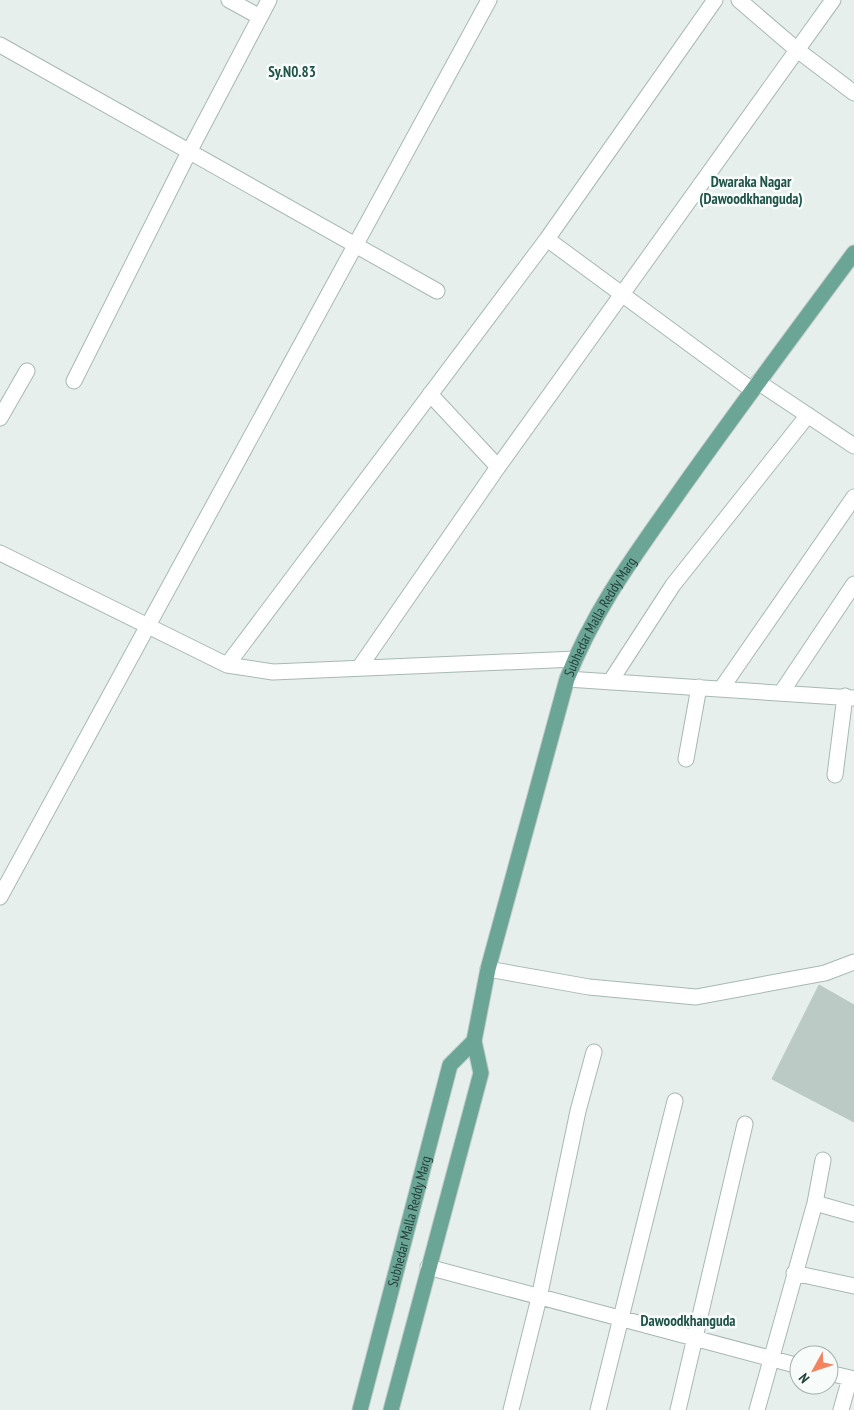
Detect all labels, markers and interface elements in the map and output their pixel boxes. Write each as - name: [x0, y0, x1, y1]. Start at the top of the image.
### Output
- district label: Sy.N0.83: [268, 62, 316, 81]
- district label: Dwaraka Nagar (Dawoodkhanguda): [699, 172, 803, 208]
- street label: Subhedar Malla Reddy Marg: [560, 553, 640, 679]
- street label: Subhedar Malla Reddy Marg: [384, 1154, 435, 1289]
- district label: Dawoodkhanguda: [640, 1311, 736, 1330]
- north arrow: [789, 1345, 839, 1395]
- text: N: [795, 1370, 813, 1387]

